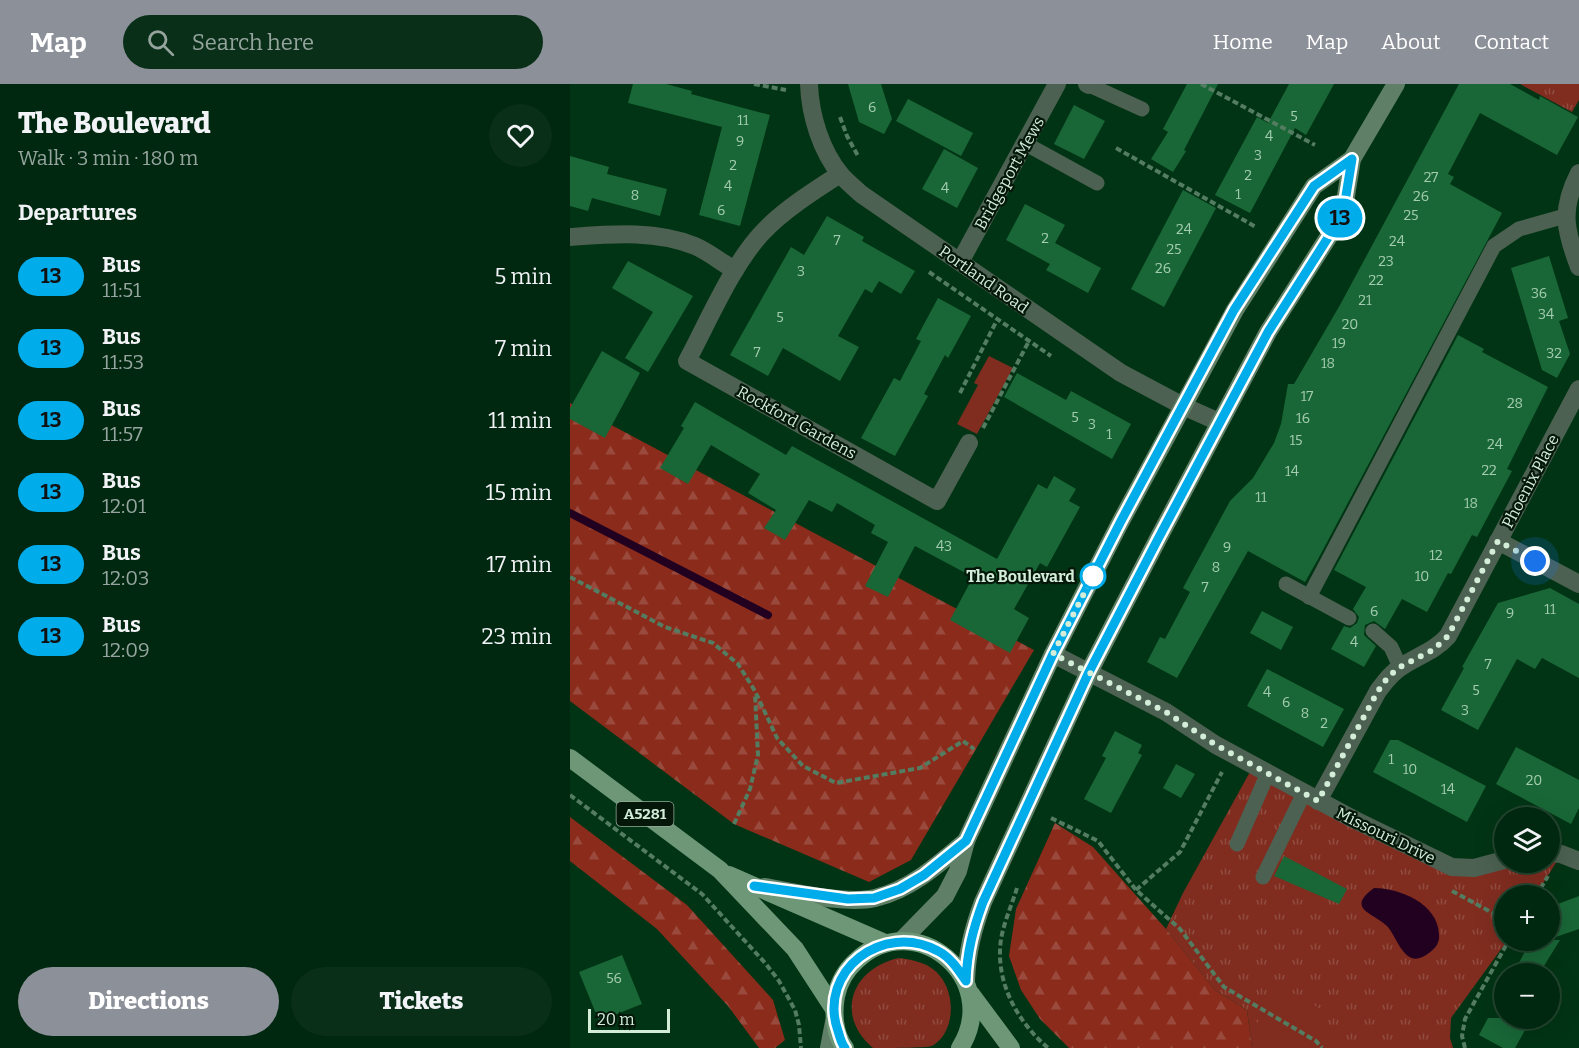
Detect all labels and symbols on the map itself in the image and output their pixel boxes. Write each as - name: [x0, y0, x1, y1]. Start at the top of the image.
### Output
- house number: 6: [868, 99, 876, 116]
- house number: 5: [1290, 108, 1298, 125]
- house number: 11: [737, 112, 749, 129]
- street label: Bridgeport Mews: [971, 114, 1048, 233]
- house number: 4: [1265, 128, 1273, 145]
- house number: 9: [736, 133, 744, 150]
- house number: 3: [1254, 147, 1262, 164]
- house number: 2: [729, 157, 737, 174]
- house number: 2: [1244, 167, 1252, 184]
- house number: 27: [1424, 169, 1438, 186]
- house number: 4: [724, 178, 732, 195]
- house number: 4: [941, 180, 949, 197]
- house number: 1: [1235, 186, 1241, 203]
- house number: 8: [631, 187, 639, 204]
- house number: 26: [1413, 188, 1429, 205]
- line badge: 13: [1313, 198, 1367, 238]
- house number: 6: [717, 202, 725, 219]
- house number: 25: [1403, 207, 1419, 224]
- house number: 24: [1176, 221, 1192, 238]
- house number: 2: [1041, 230, 1049, 247]
- house number: 7: [833, 232, 841, 249]
- house number: 24: [1389, 233, 1405, 250]
- house number: 25: [1166, 241, 1182, 258]
- street label: Portland Road: [935, 242, 1032, 318]
- house number: 23: [1378, 253, 1394, 270]
- house number: 26: [1155, 260, 1171, 277]
- house number: 3: [797, 263, 805, 280]
- house number: 22: [1368, 272, 1384, 289]
- house number: 36: [1531, 285, 1547, 302]
- house number: 21: [1358, 292, 1372, 309]
- house number: 34: [1538, 306, 1554, 323]
- house number: 5: [776, 309, 784, 326]
- house number: 20: [1342, 316, 1358, 333]
- house number: 19: [1332, 335, 1346, 352]
- house number: 7: [753, 344, 761, 361]
- house number: 32: [1546, 345, 1562, 362]
- house number: 18: [1321, 355, 1335, 372]
- street label: Rockford Gardens: [734, 382, 860, 463]
- house number: 17: [1301, 388, 1313, 405]
- house number: 28: [1507, 395, 1523, 412]
- house number: 5: [1071, 409, 1079, 426]
- house number: 16: [1296, 410, 1310, 427]
- house number: 3: [1088, 416, 1096, 433]
- house number: 1: [1106, 426, 1112, 443]
- street label: Phoenix Place: [1498, 431, 1563, 531]
- house number: 15: [1289, 432, 1303, 449]
- house number: 24: [1487, 436, 1503, 453]
- house number: 22: [1481, 462, 1497, 479]
- house number: 14: [1285, 463, 1299, 480]
- house number: 11: [1255, 489, 1267, 506]
- house number: 18: [1464, 495, 1478, 512]
- house number: 43: [936, 538, 952, 555]
- house number: 9: [1223, 539, 1231, 556]
- your location: [1520, 546, 1550, 576]
- house number: 12: [1429, 547, 1443, 564]
- house number: 8: [1212, 559, 1220, 576]
- marker: The Boulevard: [1080, 563, 1106, 589]
- place label: The Boulevard: [966, 567, 1075, 586]
- house number: 10: [1415, 568, 1429, 585]
- house number: 7: [1201, 579, 1209, 596]
- house number: 11: [1544, 601, 1556, 618]
- house number: 6: [1370, 603, 1378, 620]
- house number: 9: [1506, 605, 1514, 622]
- house number: 4: [1350, 634, 1358, 651]
- house number: 7: [1484, 656, 1492, 673]
- house number: 5: [1472, 682, 1480, 699]
- house number: 4: [1263, 684, 1271, 701]
- house number: 6: [1282, 694, 1290, 711]
- house number: 3: [1461, 702, 1469, 719]
- house number: 8: [1301, 705, 1309, 722]
- house number: 2: [1320, 715, 1328, 732]
- house number: 1: [1388, 751, 1394, 768]
- house number: 10: [1403, 761, 1417, 778]
- house number: 20: [1526, 772, 1542, 789]
- house number: 14: [1441, 781, 1455, 798]
- road number: A5281: [616, 802, 674, 826]
- street label: Missouri Drive: [1333, 803, 1438, 868]
- house number: 56: [606, 970, 622, 987]
- scale bar: [588, 1006, 670, 1034]

